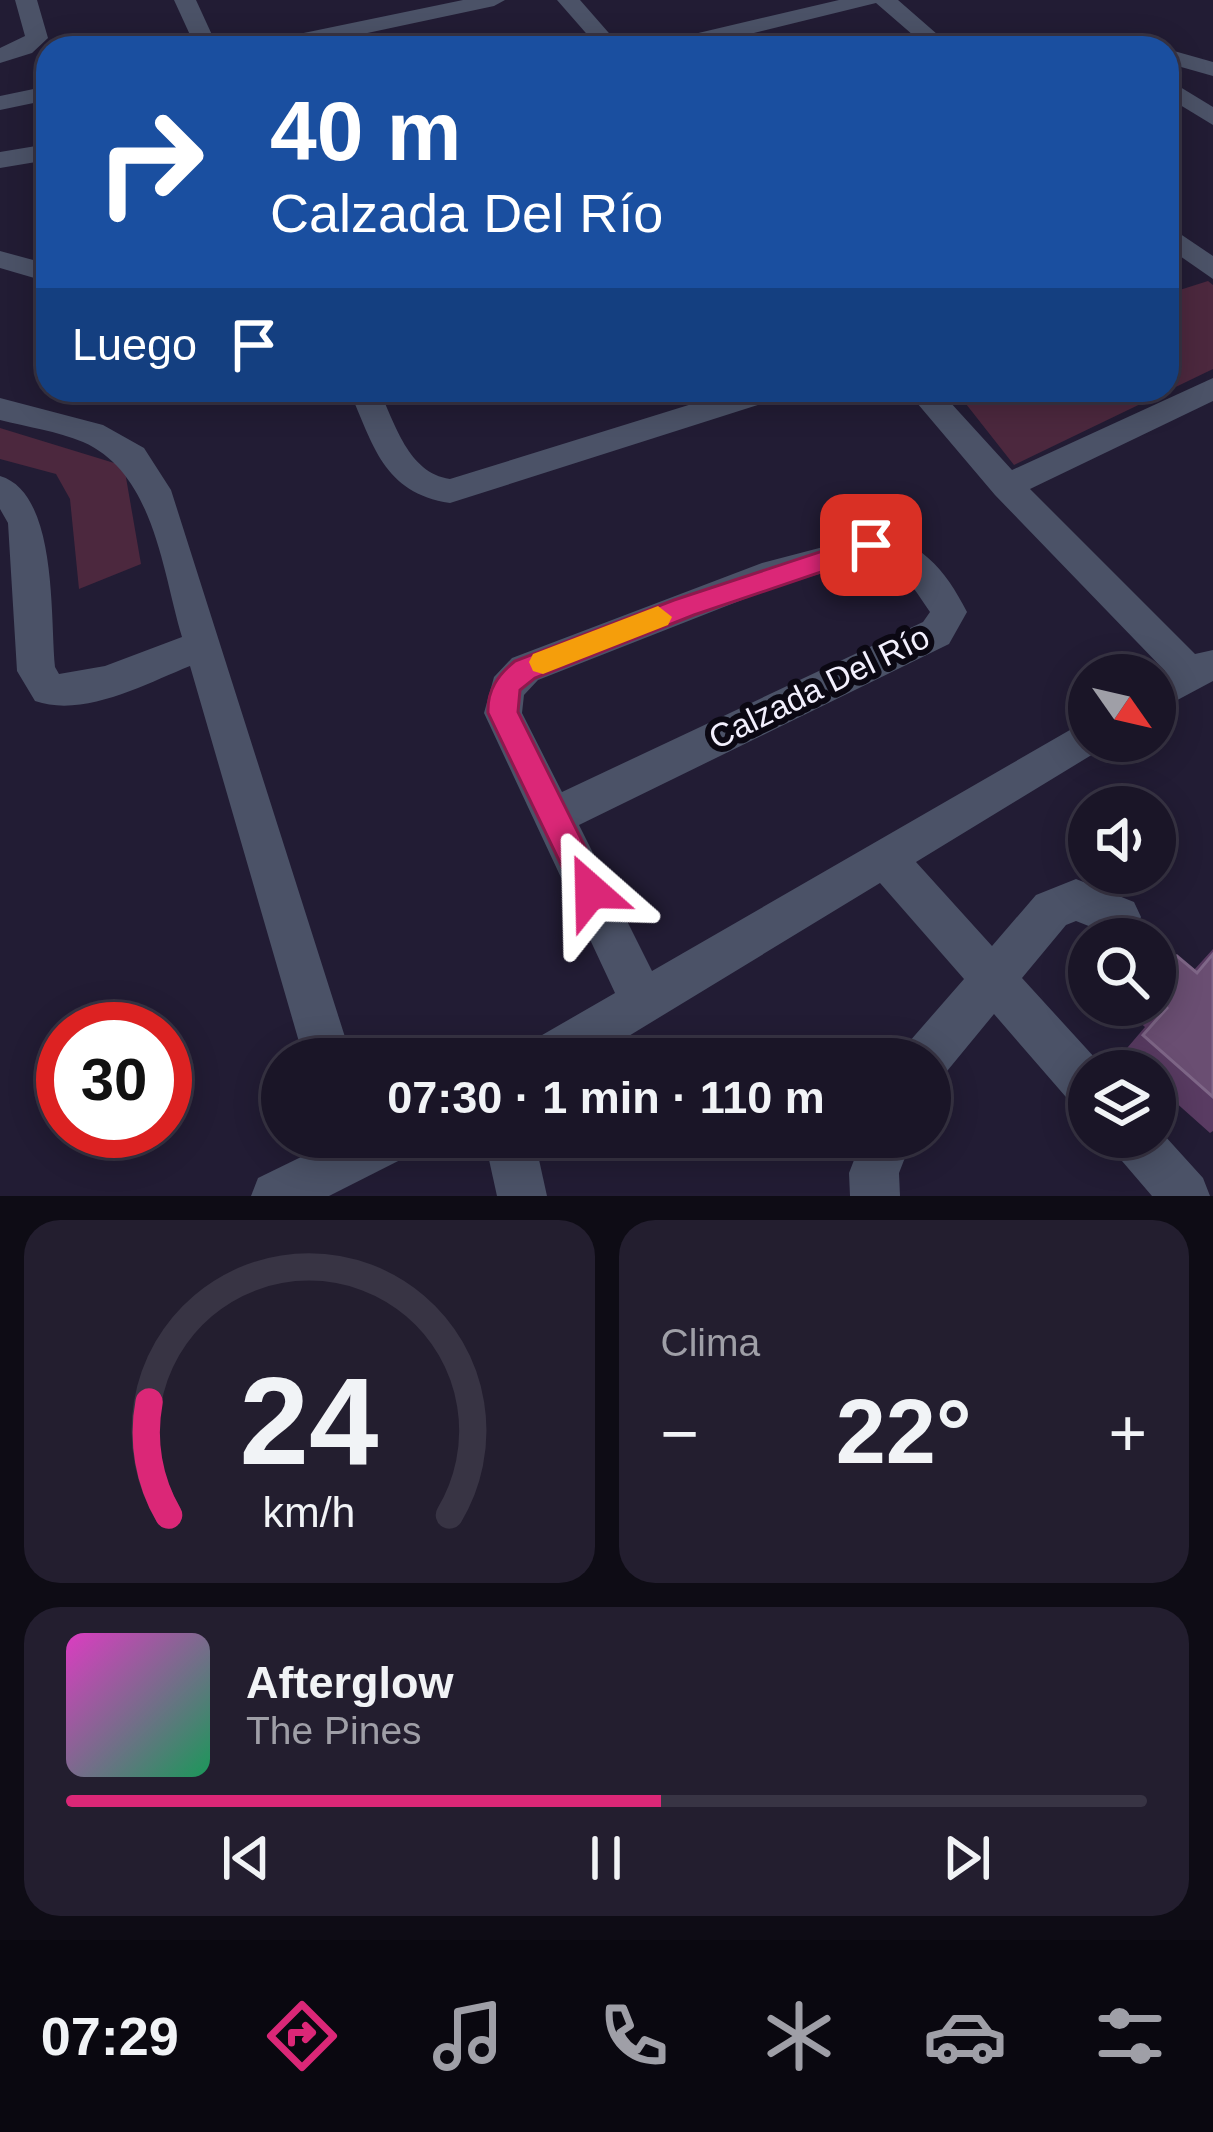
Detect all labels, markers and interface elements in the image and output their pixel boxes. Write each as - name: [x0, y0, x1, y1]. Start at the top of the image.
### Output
- icon: right: [72, 84, 228, 240]
- text: 40 m: [270, 84, 461, 178]
- text: Calzada Del Río: [270, 183, 663, 243]
- icon: arrive: [221, 312, 287, 378]
- text: Luego: [72, 319, 197, 370]
- pin: [820, 494, 922, 596]
- icon: arrive: [838, 512, 904, 578]
- street label: Calzada Del Río: [703, 618, 935, 756]
- north arrow: [1068, 654, 1176, 762]
- map controls: [1068, 654, 1176, 1158]
- button: sound: [1068, 786, 1176, 894]
- position arrow: [528, 828, 654, 954]
- button: search: [1068, 918, 1176, 1026]
- speed limit sign: 30: [36, 1002, 192, 1158]
- button: layers: [1068, 1050, 1176, 1158]
- text: 07:30 · 1 min · 110 m: [387, 1072, 825, 1123]
- text: Clima: [661, 1321, 760, 1364]
- text: 24: [240, 1351, 379, 1490]
- text: 22°: [836, 1382, 972, 1482]
- text: −: [661, 1396, 699, 1470]
- text: +: [1108, 1396, 1147, 1470]
- text: km/h: [263, 1487, 356, 1535]
- text: Afterglow: [246, 1657, 454, 1708]
- text: The Pines: [246, 1709, 422, 1752]
- icon: previous: [213, 1825, 279, 1891]
- icon: pause: [573, 1825, 639, 1891]
- icon: next: [934, 1825, 1000, 1891]
- icon: directions: [260, 1994, 344, 2078]
- icon: music: [426, 1994, 510, 2078]
- icon: phone: [592, 1994, 676, 2078]
- icon: climate: [757, 1994, 841, 2078]
- icon: car: [923, 1994, 1007, 2078]
- icon: filters: [1088, 1994, 1172, 2078]
- text: 07:29: [41, 2006, 179, 2066]

